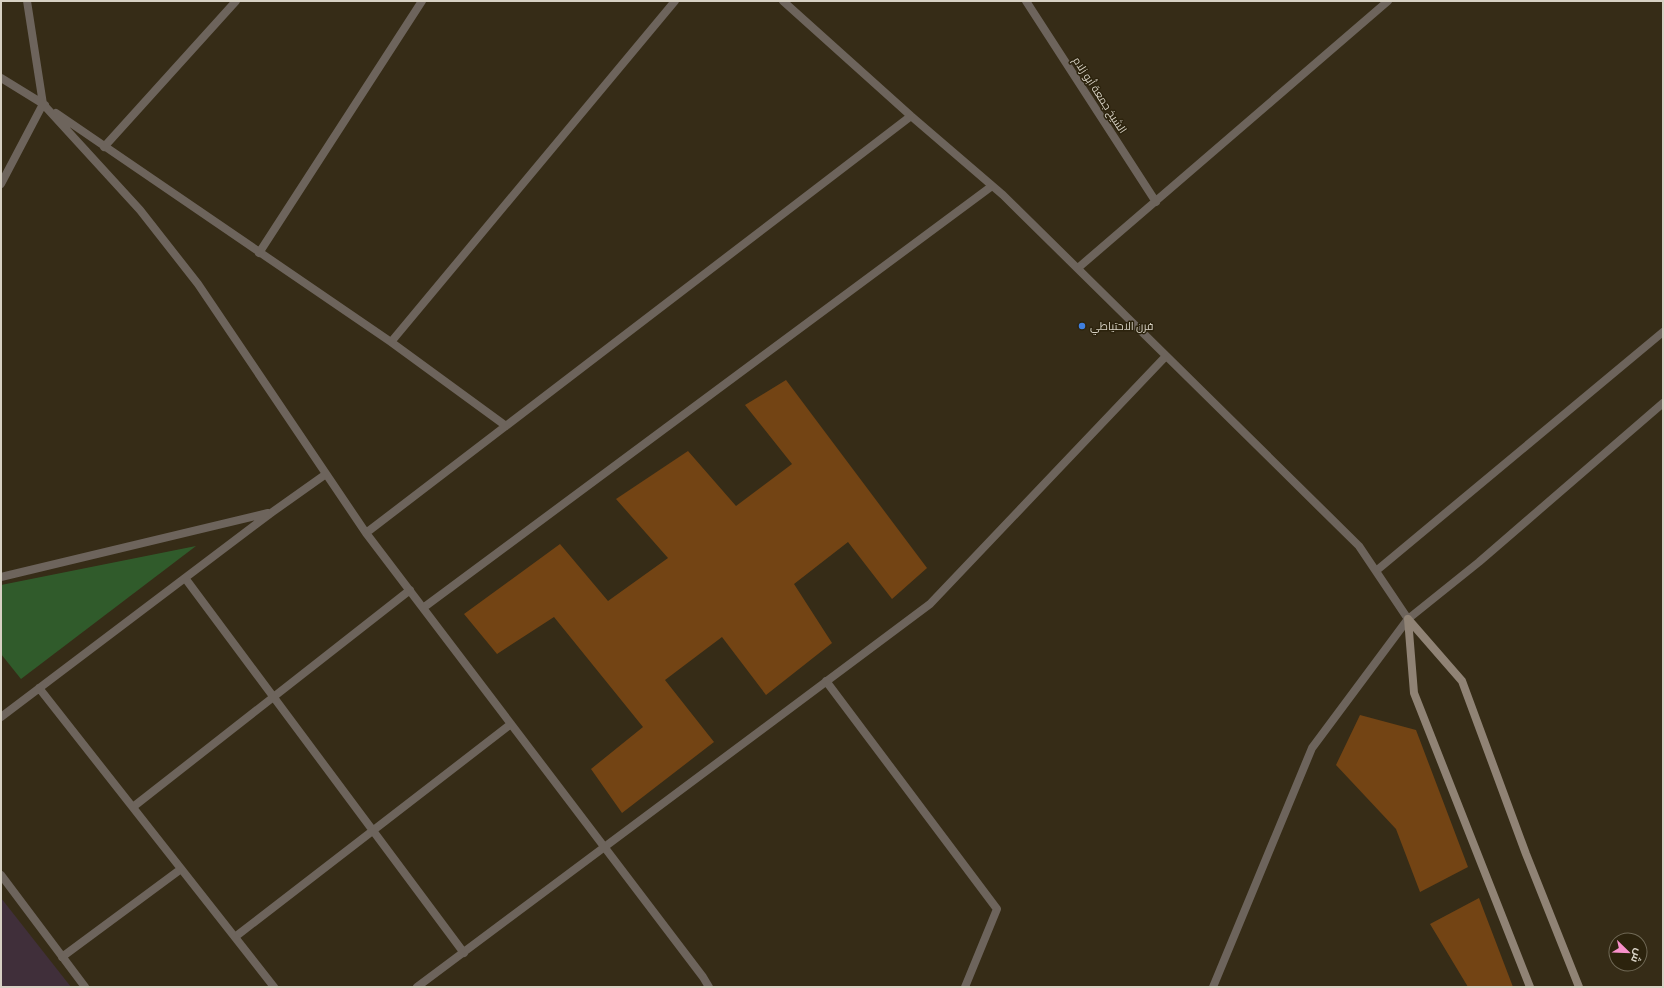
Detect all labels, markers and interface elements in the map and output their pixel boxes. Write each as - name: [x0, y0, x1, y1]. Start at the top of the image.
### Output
- street label: الشيخ جمعة أبو زلام: [1069, 54, 1130, 137]
- place label: فرن الاحتياطي: [1090, 319, 1153, 335]
- marker: فرن الاحتياطي: [1077, 321, 1087, 331]
- north arrow: [1608, 932, 1648, 972]
- text: ش: [1628, 947, 1646, 965]

